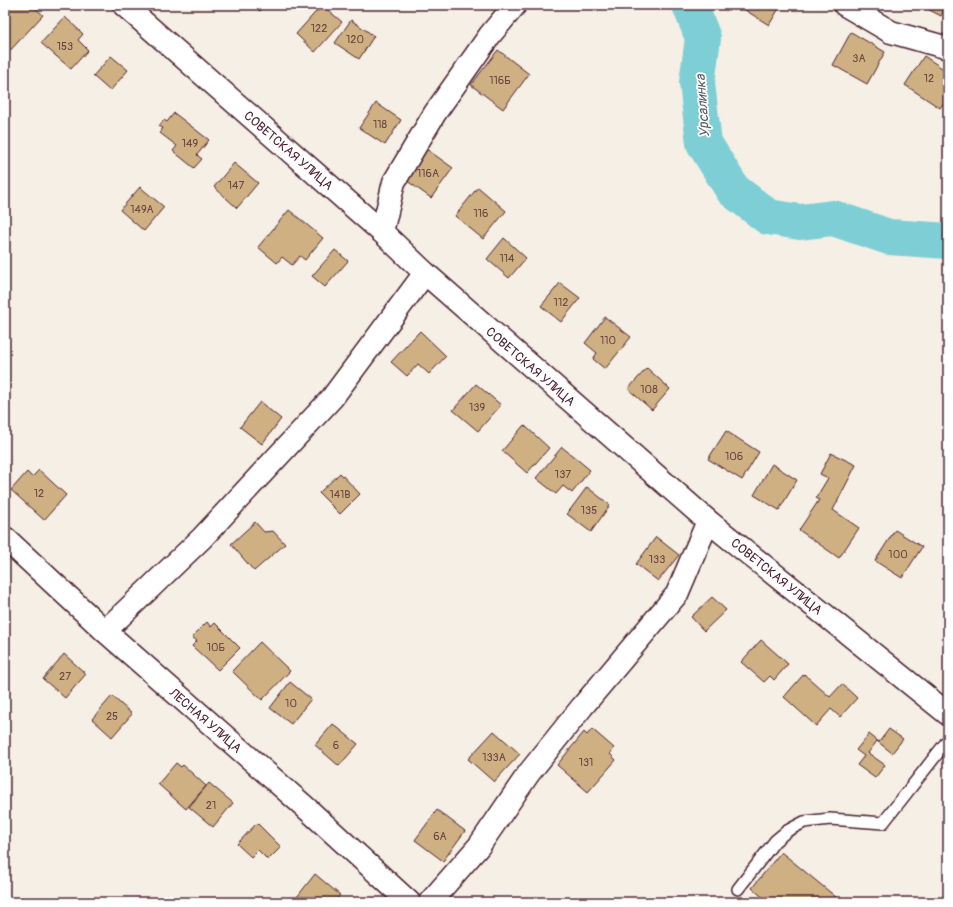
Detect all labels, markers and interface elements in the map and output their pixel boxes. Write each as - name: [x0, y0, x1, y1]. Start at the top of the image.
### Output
- house number: 122: [311, 22, 327, 35]
- house number: 120: [346, 33, 364, 46]
- house number: 153: [57, 40, 73, 53]
- house number: 3А: [852, 52, 866, 65]
- water label: Урсалинка: [692, 72, 713, 138]
- house number: 12: [924, 72, 934, 85]
- house number: 116Б: [489, 74, 511, 87]
- street label: СОВЕТСКАЯ УЛИЦА: [240, 108, 337, 194]
- house number: 118: [373, 118, 388, 131]
- house number: 149: [182, 137, 199, 150]
- house number: 116А: [417, 167, 439, 180]
- house number: 147: [228, 179, 244, 192]
- house number: 149А: [130, 203, 154, 216]
- house number: 116: [473, 207, 489, 220]
- house number: 114: [500, 252, 515, 265]
- house number: 112: [554, 296, 568, 309]
- street label: СОВЕТСКАЯ УЛИЦА: [482, 324, 579, 410]
- house number: 110: [600, 334, 616, 347]
- house number: 108: [640, 383, 658, 396]
- house number: 139: [469, 401, 485, 414]
- house number: 106: [725, 450, 743, 463]
- house number: 137: [555, 468, 571, 481]
- house number: 12: [34, 487, 44, 500]
- house number: 141В: [329, 488, 351, 501]
- house number: 135: [581, 504, 597, 517]
- street label: СОВЕТСКАЯ УЛИЦА: [727, 535, 826, 619]
- house number: 100: [888, 548, 908, 561]
- house number: 133: [649, 553, 665, 566]
- house number: 10Б: [207, 641, 225, 654]
- house number: 27: [59, 670, 71, 683]
- street label: ЛЕСНАЯ УЛИЦА: [165, 684, 245, 757]
- house number: 10: [285, 697, 297, 710]
- house number: 25: [106, 710, 118, 723]
- house number: 6: [333, 739, 339, 752]
- house number: 133А: [482, 751, 506, 764]
- house number: 131: [579, 756, 593, 769]
- house number: 21: [206, 799, 216, 812]
- house number: 6А: [433, 830, 447, 843]

